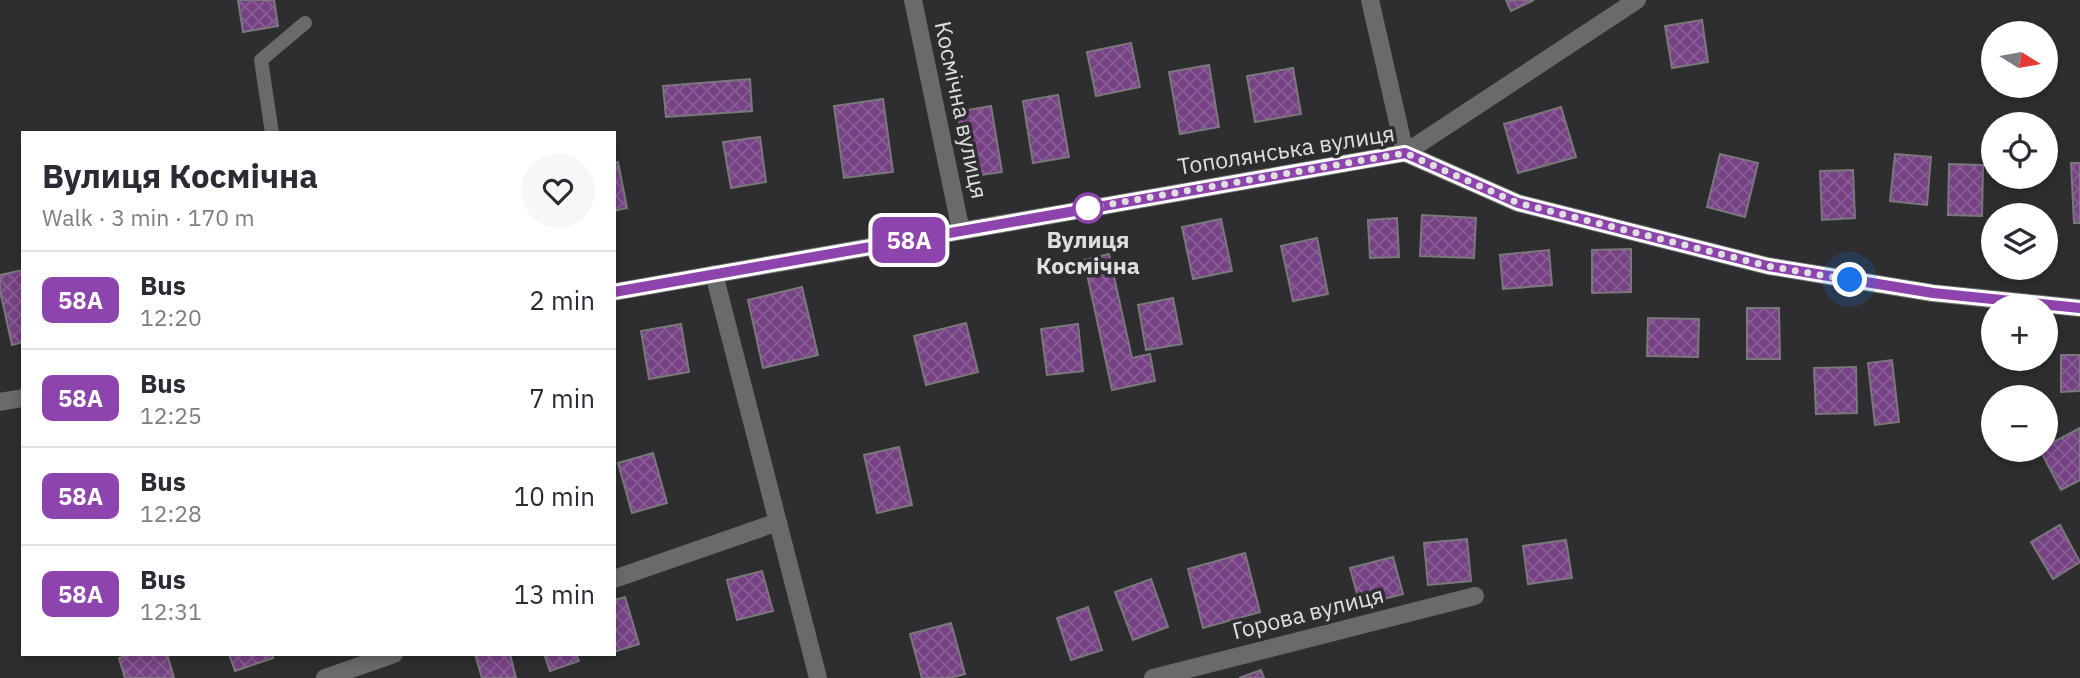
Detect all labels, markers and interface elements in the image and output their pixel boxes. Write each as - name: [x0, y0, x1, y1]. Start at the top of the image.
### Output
- street label: Космічна вулиця: [929, 18, 995, 201]
- north arrow: [1981, 21, 2058, 98]
- map controls: [1981, 21, 2058, 462]
- button: locate: [1981, 112, 2058, 189]
- street label: Тополянська вулиця: [1175, 117, 1397, 181]
- text: Вулиця Космічна: [42, 154, 318, 197]
- button: heart: [521, 154, 595, 228]
- marker: Вулиця Космічна: [1073, 193, 1103, 223]
- text: Walk · 3 min · 170 m: [42, 202, 255, 232]
- button: layers: [1981, 203, 2058, 280]
- line badge: 58А: [869, 217, 949, 263]
- text: 58А: [886, 224, 932, 256]
- place label: Вулиця Космічна: [1036, 224, 1140, 280]
- your location: [1832, 262, 1867, 297]
- text: Bus: [140, 268, 186, 302]
- text: 2 min: [529, 283, 595, 317]
- text: 58А: [58, 284, 103, 316]
- button: +: [1981, 294, 2058, 371]
- text: 12:20: [140, 302, 202, 332]
- text: Bus: [140, 366, 186, 400]
- text: 7 min: [529, 381, 595, 415]
- text: 58А: [58, 382, 103, 414]
- button: −: [1981, 385, 2058, 462]
- text: 12:25: [140, 400, 202, 430]
- text: Bus: [140, 464, 186, 498]
- text: 10 min: [514, 479, 595, 513]
- text: 58А: [58, 480, 103, 512]
- text: 12:28: [140, 498, 202, 528]
- text: Bus: [140, 562, 186, 596]
- text: 13 min: [514, 577, 595, 611]
- text: 58А: [58, 578, 103, 610]
- street label: Горова вулиця: [1229, 579, 1387, 645]
- text: 12:31: [140, 596, 202, 626]

